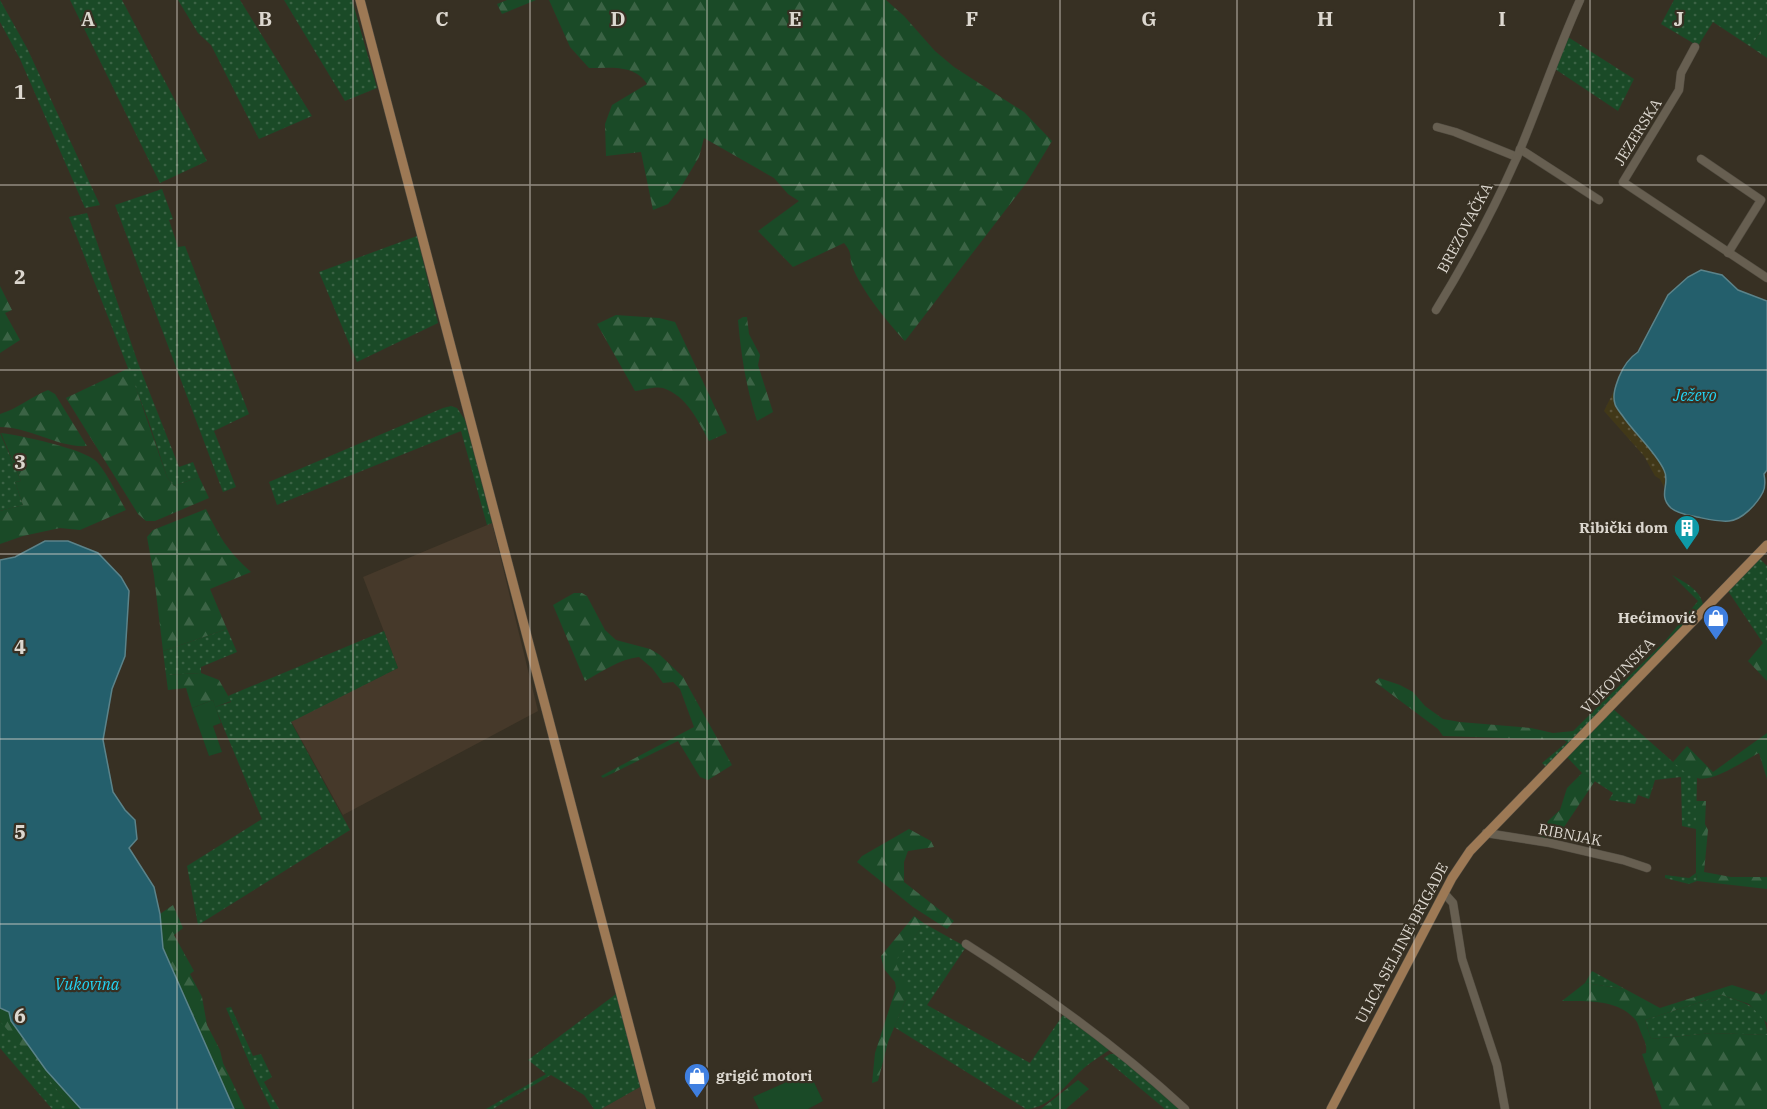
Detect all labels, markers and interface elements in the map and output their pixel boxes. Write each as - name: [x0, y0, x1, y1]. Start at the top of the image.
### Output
- text: A: [81, 5, 95, 32]
- text: B: [258, 5, 272, 32]
- text: C: [435, 5, 449, 32]
- text: D: [610, 5, 626, 32]
- text: E: [788, 5, 802, 32]
- text: F: [966, 5, 978, 32]
- text: G: [1141, 5, 1157, 32]
- text: H: [1317, 5, 1333, 32]
- text: I: [1498, 5, 1506, 32]
- text: J: [1674, 5, 1684, 32]
- text: 1: [14, 78, 26, 105]
- street label: JEZERSKA: [1610, 94, 1666, 169]
- street label: BREZOVAČKA: [1433, 179, 1497, 276]
- text: 2: [14, 263, 26, 290]
- water label: Ježevo: [1672, 385, 1717, 405]
- text: 3: [14, 448, 26, 475]
- building icon: Ribički dom: [1672, 513, 1702, 551]
- place label: Ribički dom: [1579, 518, 1668, 537]
- shop icon: Hećimović: [1701, 603, 1731, 641]
- place label: Hećimović: [1618, 608, 1696, 627]
- text: 4: [14, 633, 26, 660]
- street label: VUKOVINSKA: [1577, 633, 1659, 718]
- text: 5: [14, 818, 26, 845]
- street label: RIBNJAK: [1537, 819, 1604, 850]
- street label: ULICA SELJINE BRIGADE: [1351, 859, 1452, 1026]
- water label: Vukovina: [54, 974, 120, 994]
- text: 6: [14, 1002, 26, 1029]
- shop icon: grigić motori: [682, 1061, 712, 1099]
- place label: grigić motori: [716, 1066, 812, 1085]

